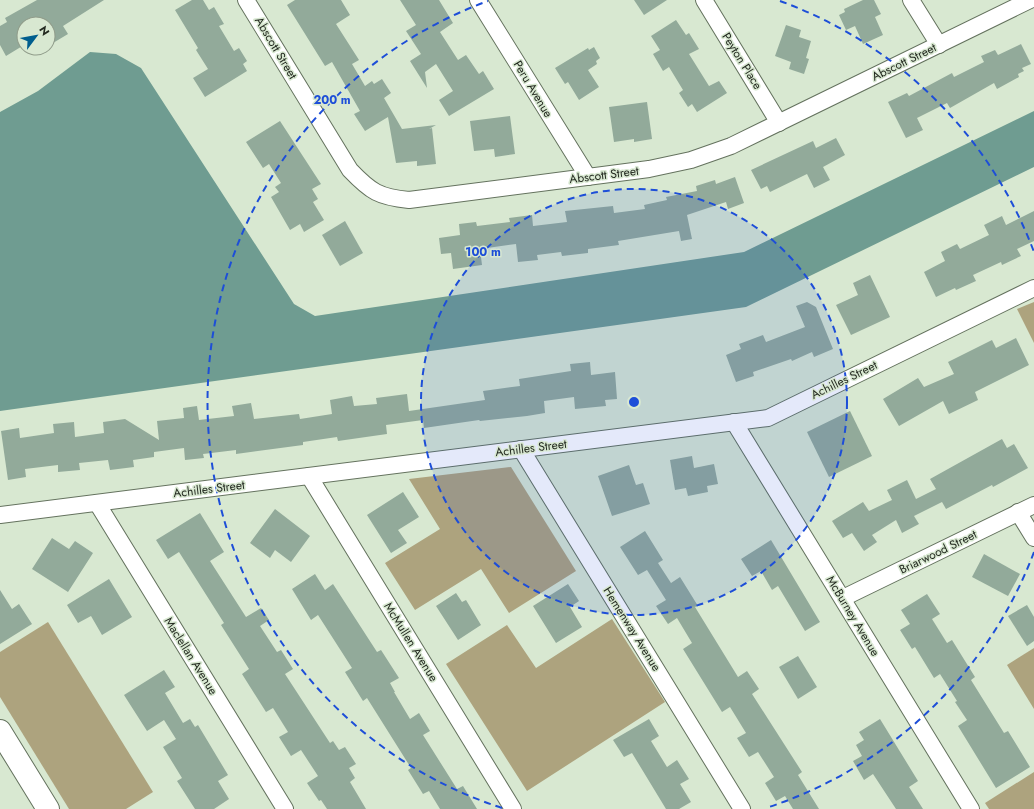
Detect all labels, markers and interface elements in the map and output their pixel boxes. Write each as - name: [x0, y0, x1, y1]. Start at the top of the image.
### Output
- street label: Abscott Street: [250, 13, 302, 83]
- north arrow: [16, 16, 56, 56]
- text: N: [35, 23, 54, 39]
- street label: Peyton Place: [717, 29, 767, 93]
- street label: Abscott Street: [869, 39, 939, 85]
- street label: Peru Avenue: [509, 57, 557, 121]
- text: 200 m: [313, 91, 351, 109]
- street label: Abscott Street: [568, 162, 640, 188]
- text: 100 m: [465, 243, 501, 261]
- street label: Achilles Street: [808, 356, 880, 404]
- centre of rings: [627, 395, 641, 409]
- street label: Achilles Street: [494, 435, 568, 461]
- street label: Achilles Street: [172, 476, 246, 502]
- street label: Briarwood Street: [896, 525, 980, 579]
- street label: McBurney Avenue: [822, 572, 884, 660]
- street label: Hemenway Avenue: [599, 583, 665, 675]
- street label: McMullen Avenue: [379, 599, 443, 685]
- street label: Maclellan Avenue: [160, 614, 222, 698]

